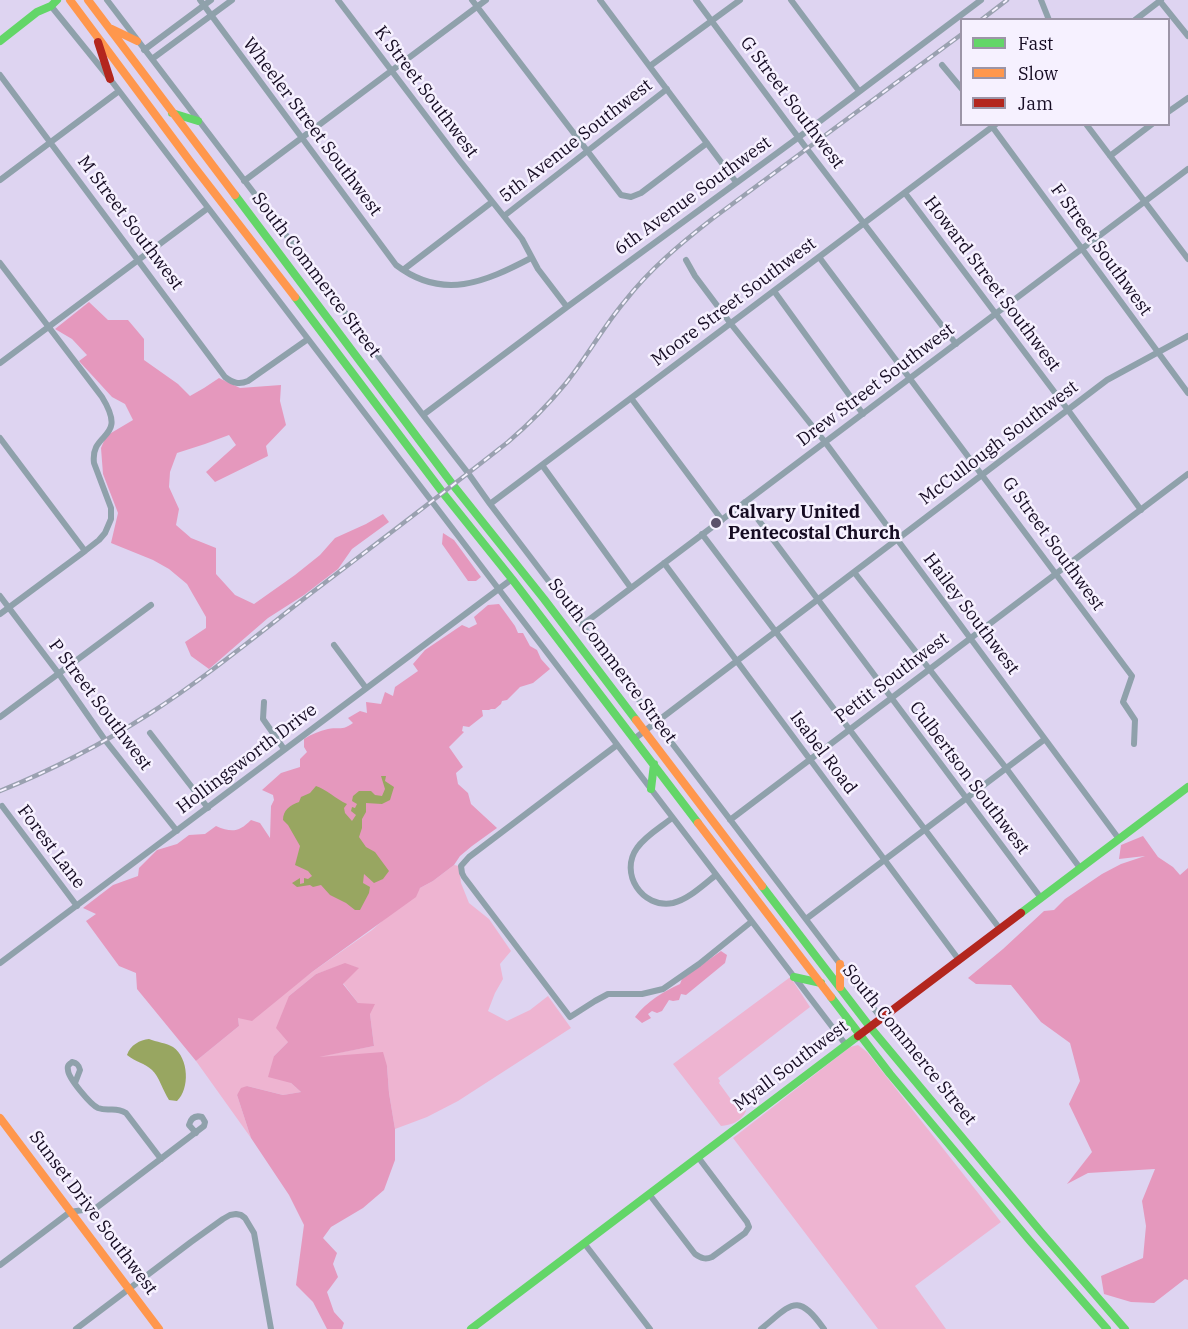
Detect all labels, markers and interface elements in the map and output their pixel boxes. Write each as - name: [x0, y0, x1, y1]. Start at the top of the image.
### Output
- legend: [960, 18, 1170, 126]
- street label: K Street Southwest: [369, 22, 483, 162]
- text: Fast: [1018, 32, 1053, 55]
- street label: G Street Southwest: [735, 33, 849, 173]
- street label: Wheeler Street Southwest: [238, 34, 386, 220]
- text: Slow: [1018, 62, 1058, 85]
- street label: 5th Avenue Southwest: [495, 75, 657, 207]
- text: Jam: [1018, 92, 1053, 115]
- street label: 6th Avenue Southwest: [611, 132, 775, 260]
- street label: M Street Southwest: [73, 152, 187, 294]
- street label: F Street Southwest: [1046, 180, 1156, 320]
- street label: South Commerce Street: [247, 188, 385, 362]
- street label: Howard Street Southwest: [919, 192, 1065, 376]
- street label: Moore Street Southwest: [647, 233, 821, 371]
- street label: Drew Street Southwest: [793, 319, 959, 451]
- street label: McCullough Southwest: [915, 376, 1083, 510]
- street label: G Street Southwest: [997, 473, 1109, 615]
- place label: Calvary United Pentecostal Church: [728, 502, 900, 544]
- marker: Calvary United Pentecostal Church: [709, 516, 723, 530]
- street label: Hailey Southwest: [918, 549, 1024, 679]
- street label: South Commerce Street: [543, 574, 681, 748]
- street label: Pettit Southwest: [831, 628, 953, 728]
- street label: P Street Southwest: [44, 635, 156, 775]
- street label: Culbertson Southwest: [904, 697, 1034, 859]
- street label: Hollingsworth Drive: [173, 699, 321, 819]
- street label: Isabel Road: [785, 707, 861, 799]
- street label: Forest Lane: [13, 801, 89, 893]
- street label: South Commerce Street: [837, 960, 981, 1130]
- street label: Myall Southwest: [730, 1016, 852, 1116]
- street label: Sunset Drive Southwest: [24, 1127, 162, 1299]

